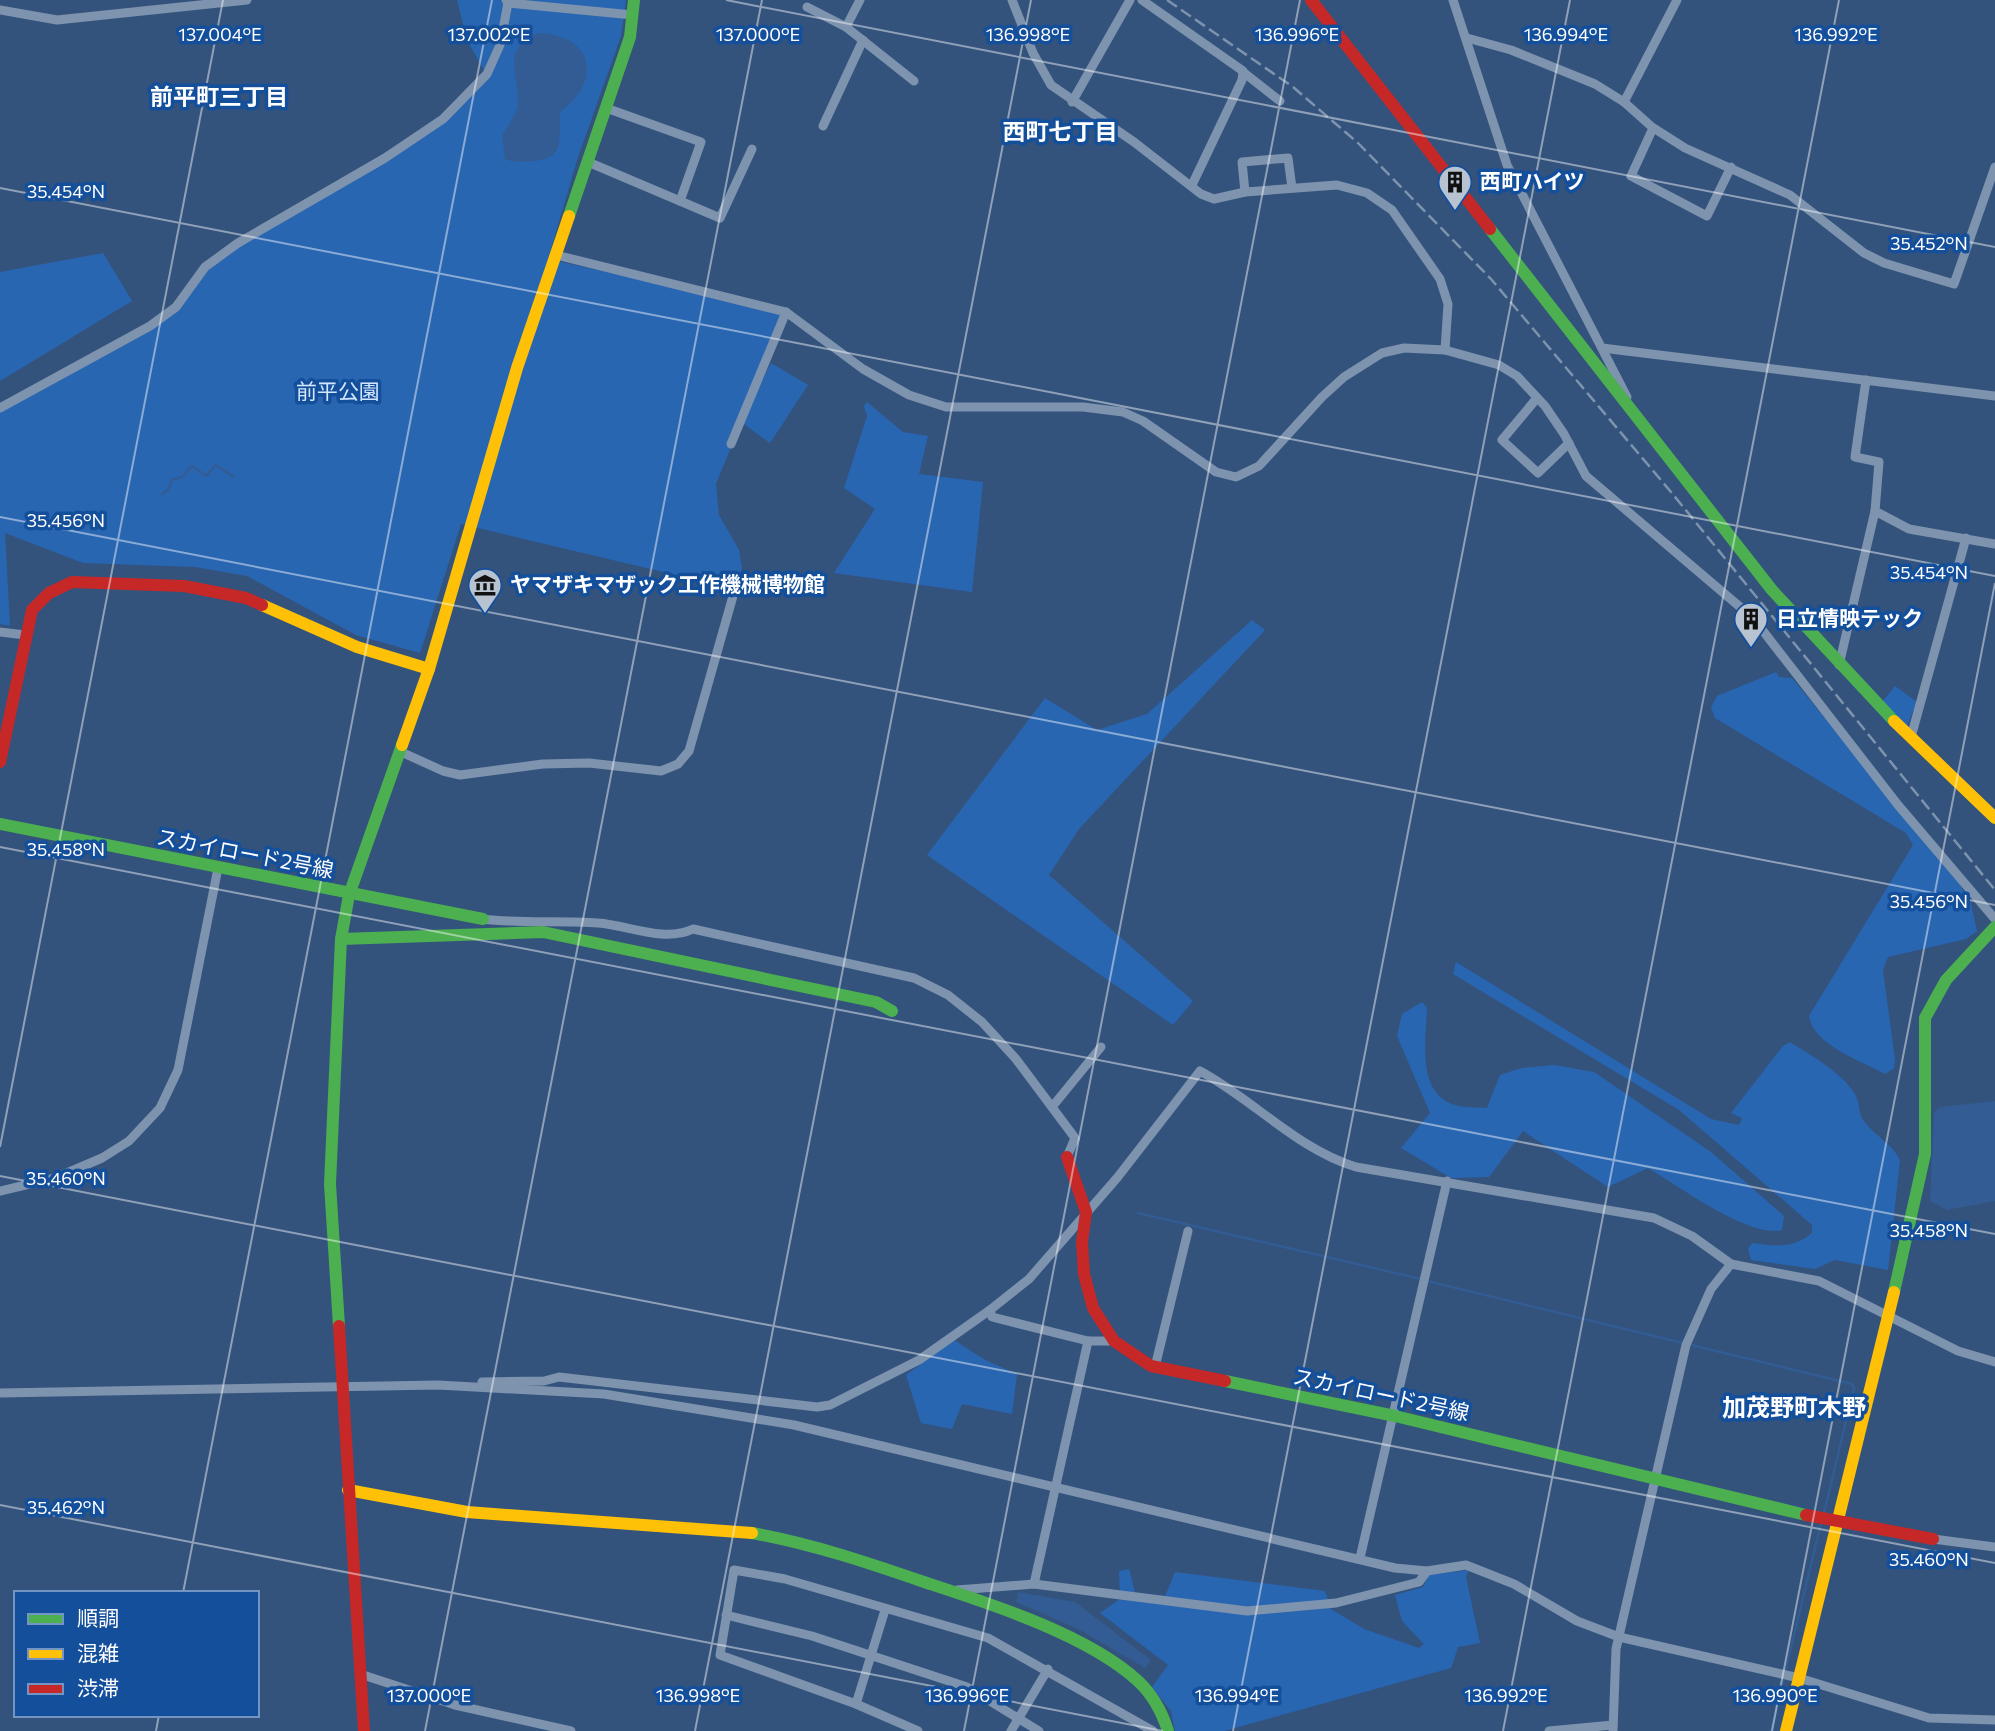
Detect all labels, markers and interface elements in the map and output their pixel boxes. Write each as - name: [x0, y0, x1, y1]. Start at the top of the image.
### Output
- text: 137.004°E: [178, 23, 262, 45]
- text: 137.002°E: [448, 23, 530, 45]
- text: 137.000°E: [716, 23, 800, 45]
- text: 136.998°E: [986, 23, 1070, 45]
- text: 136.996°E: [1255, 23, 1339, 45]
- text: 136.994°E: [1524, 23, 1608, 45]
- text: 136.992°E: [1794, 23, 1878, 45]
- district label: 前平町三丁目: [150, 82, 288, 110]
- district label: 西町七丁目: [1003, 117, 1118, 145]
- building icon: 西町ハイツ: [1436, 163, 1474, 212]
- place label: 西町ハイツ: [1480, 168, 1585, 193]
- text: 35.454°N: [27, 180, 105, 202]
- text: 35.452°N: [1890, 232, 1968, 254]
- park label: 前平公園: [296, 378, 380, 403]
- text: 35.456°N: [27, 509, 105, 531]
- text: 35.454°N: [1890, 561, 1968, 583]
- museum icon: ヤマザキマザック工作機械博物館: [466, 566, 504, 615]
- place label: ヤマザキマザック工作機械博物館: [510, 571, 825, 596]
- building icon: 日立情映テック: [1732, 600, 1770, 649]
- place label: 日立情映テック: [1776, 605, 1923, 630]
- street label: スカイロード2号線: [155, 823, 336, 882]
- text: 35.458°N: [27, 838, 105, 860]
- text: 35.456°N: [1890, 890, 1968, 912]
- text: 35.460°N: [26, 1167, 106, 1189]
- text: 35.458°N: [1890, 1219, 1968, 1241]
- street label: スカイロード2号線: [1291, 1363, 1472, 1424]
- district label: 加茂野町木野: [1722, 1392, 1866, 1421]
- text: 35.462°N: [27, 1496, 105, 1518]
- text: 35.460°N: [1889, 1548, 1969, 1570]
- legend: [14, 1591, 259, 1717]
- text: 順調: [77, 1605, 119, 1630]
- text: 混雑: [77, 1640, 119, 1665]
- text: 渋滞: [77, 1675, 119, 1700]
- text: 137.000°E: [387, 1684, 471, 1706]
- text: 136.998°E: [656, 1684, 740, 1706]
- text: 136.996°E: [925, 1684, 1009, 1706]
- text: 136.994°E: [1195, 1684, 1279, 1706]
- text: 136.992°E: [1464, 1684, 1548, 1706]
- text: 136.990°E: [1732, 1684, 1818, 1706]

